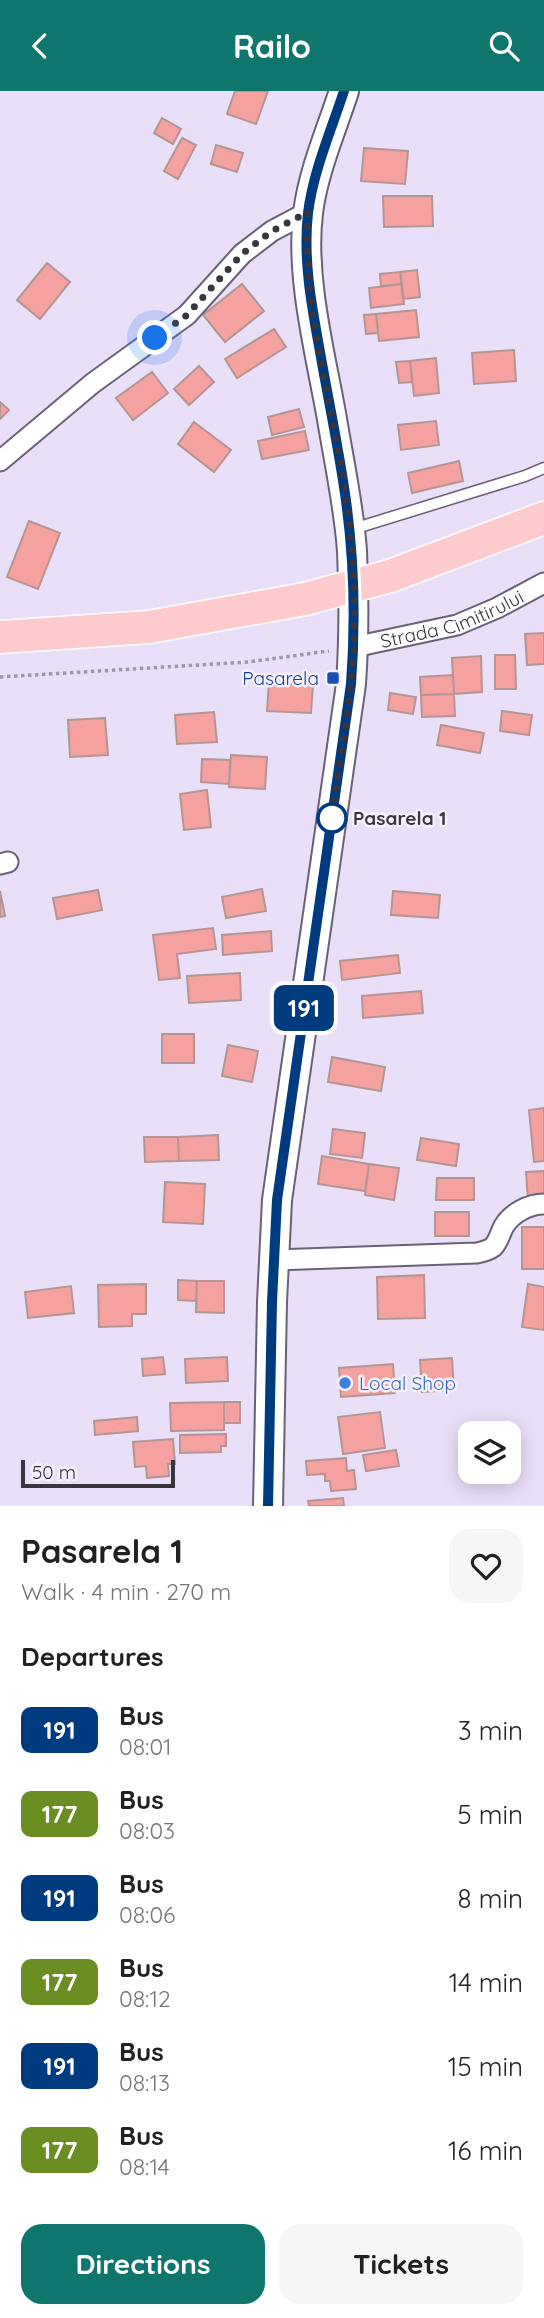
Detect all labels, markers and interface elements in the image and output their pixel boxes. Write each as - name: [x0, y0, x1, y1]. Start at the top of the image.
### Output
- text: Railo: [233, 26, 311, 66]
- icon: back: [21, 27, 59, 65]
- icon: search: [485, 27, 523, 65]
- your location: [137, 320, 172, 355]
- street label: Strada Cimitirului: [378, 584, 527, 653]
- place label: Pasarela: [242, 666, 319, 690]
- marker: Pasarela: [325, 670, 341, 686]
- marker: Pasarela 1: [317, 803, 347, 833]
- place label: Pasarela 1: [353, 806, 446, 830]
- line badge: 191: [264, 985, 344, 1031]
- text: 191: [288, 993, 320, 1023]
- place label: Local Shop: [359, 1371, 456, 1395]
- marker: Local Shop: [337, 1375, 353, 1391]
- map controls: [458, 1421, 521, 1484]
- button: layers: [458, 1421, 521, 1484]
- scale bar: [21, 1457, 175, 1489]
- text: 50 m: [32, 1460, 76, 1484]
- button: heart: [449, 1529, 523, 1603]
- text: Pasarela 1: [21, 1530, 183, 1571]
- text: Walk · 4 min · 270 m: [21, 1577, 231, 1606]
- text: Departures: [21, 1640, 164, 1673]
- text: Bus: [119, 1699, 164, 1732]
- text: 3 min: [458, 1714, 523, 1747]
- text: 191: [43, 1715, 76, 1745]
- text: 08:01: [119, 1732, 172, 1761]
- text: Bus: [119, 1783, 164, 1816]
- text: 5 min: [457, 1798, 523, 1831]
- text: 177: [42, 1799, 77, 1829]
- text: 08:03: [119, 1816, 175, 1845]
- text: Bus: [119, 1867, 164, 1900]
- text: 8 min: [458, 1882, 523, 1915]
- text: 191: [43, 1883, 76, 1913]
- text: 08:06: [119, 1900, 175, 1929]
- text: Bus: [119, 1951, 164, 1984]
- text: 14 min: [449, 1966, 523, 1999]
- text: 177: [42, 1967, 77, 1997]
- text: 08:12: [119, 1984, 171, 2013]
- text: Bus: [119, 2035, 164, 2068]
- text: 15 min: [448, 2050, 523, 2083]
- text: 191: [43, 2051, 76, 2081]
- text: 08:13: [119, 2068, 170, 2097]
- text: Bus: [119, 2119, 164, 2152]
- text: 16 min: [448, 2134, 523, 2167]
- text: 177: [42, 2135, 77, 2165]
- text: 08:14: [119, 2152, 170, 2181]
- button: Directions: [21, 2224, 265, 2304]
- button: Tickets: [279, 2224, 523, 2304]

